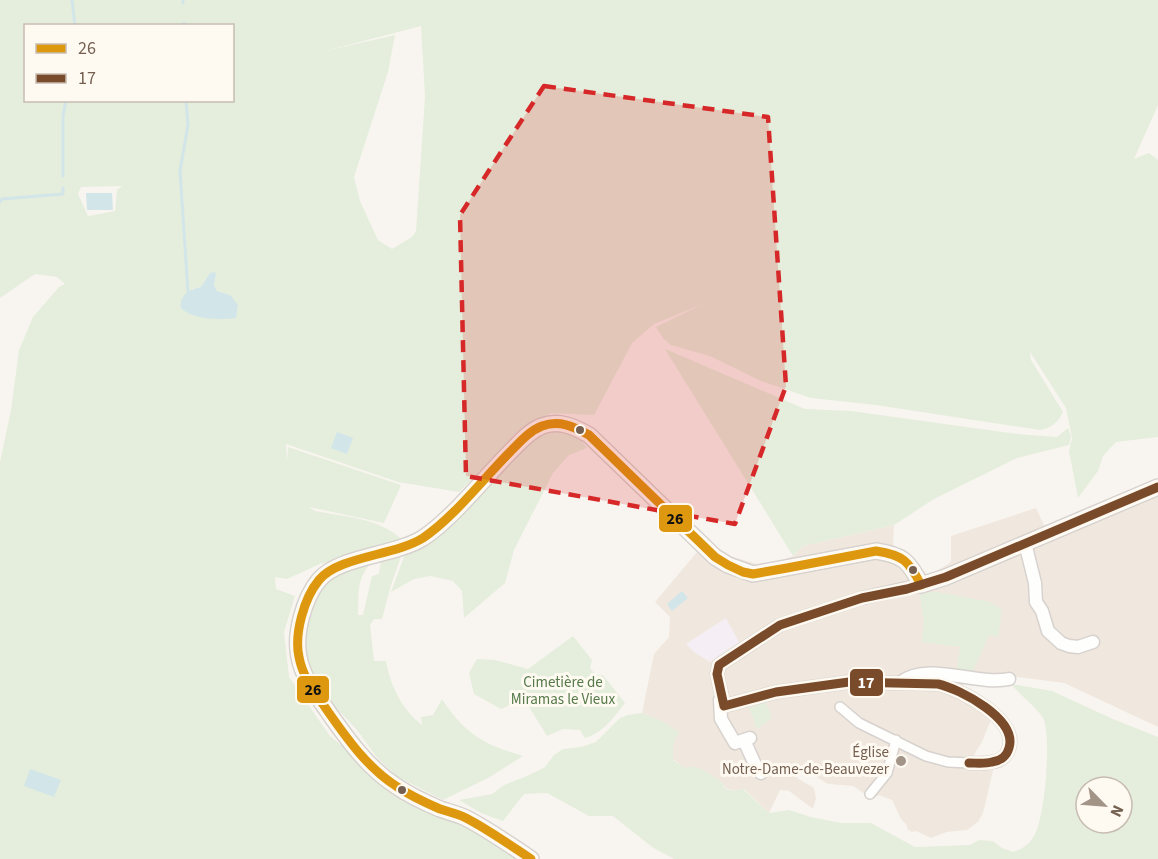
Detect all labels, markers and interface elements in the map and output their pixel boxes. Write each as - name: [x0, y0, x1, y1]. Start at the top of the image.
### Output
- legend: [24, 24, 234, 102]
- text: 26: [78, 36, 96, 61]
- text: 17: [78, 66, 96, 91]
- unlabelled marker: [574, 424, 586, 436]
- line badge: 26: [658, 504, 693, 533]
- text: 26: [667, 508, 683, 530]
- unlabelled marker: [907, 564, 919, 576]
- line badge: 17: [849, 668, 884, 697]
- park label: Cimetière de Miramas le Vieux: [511, 672, 615, 710]
- text: 17: [858, 672, 874, 694]
- line badge: 26: [296, 675, 330, 704]
- text: 26: [305, 679, 321, 701]
- place label: Église Notre-Dame-de-Beauvezer: [722, 742, 890, 780]
- marker: Église Notre-Dame-de-Beauvezer: [894, 754, 908, 768]
- north arrow: [1074, 775, 1134, 835]
- unlabelled marker: [396, 784, 408, 796]
- text: N: [1104, 801, 1129, 820]

